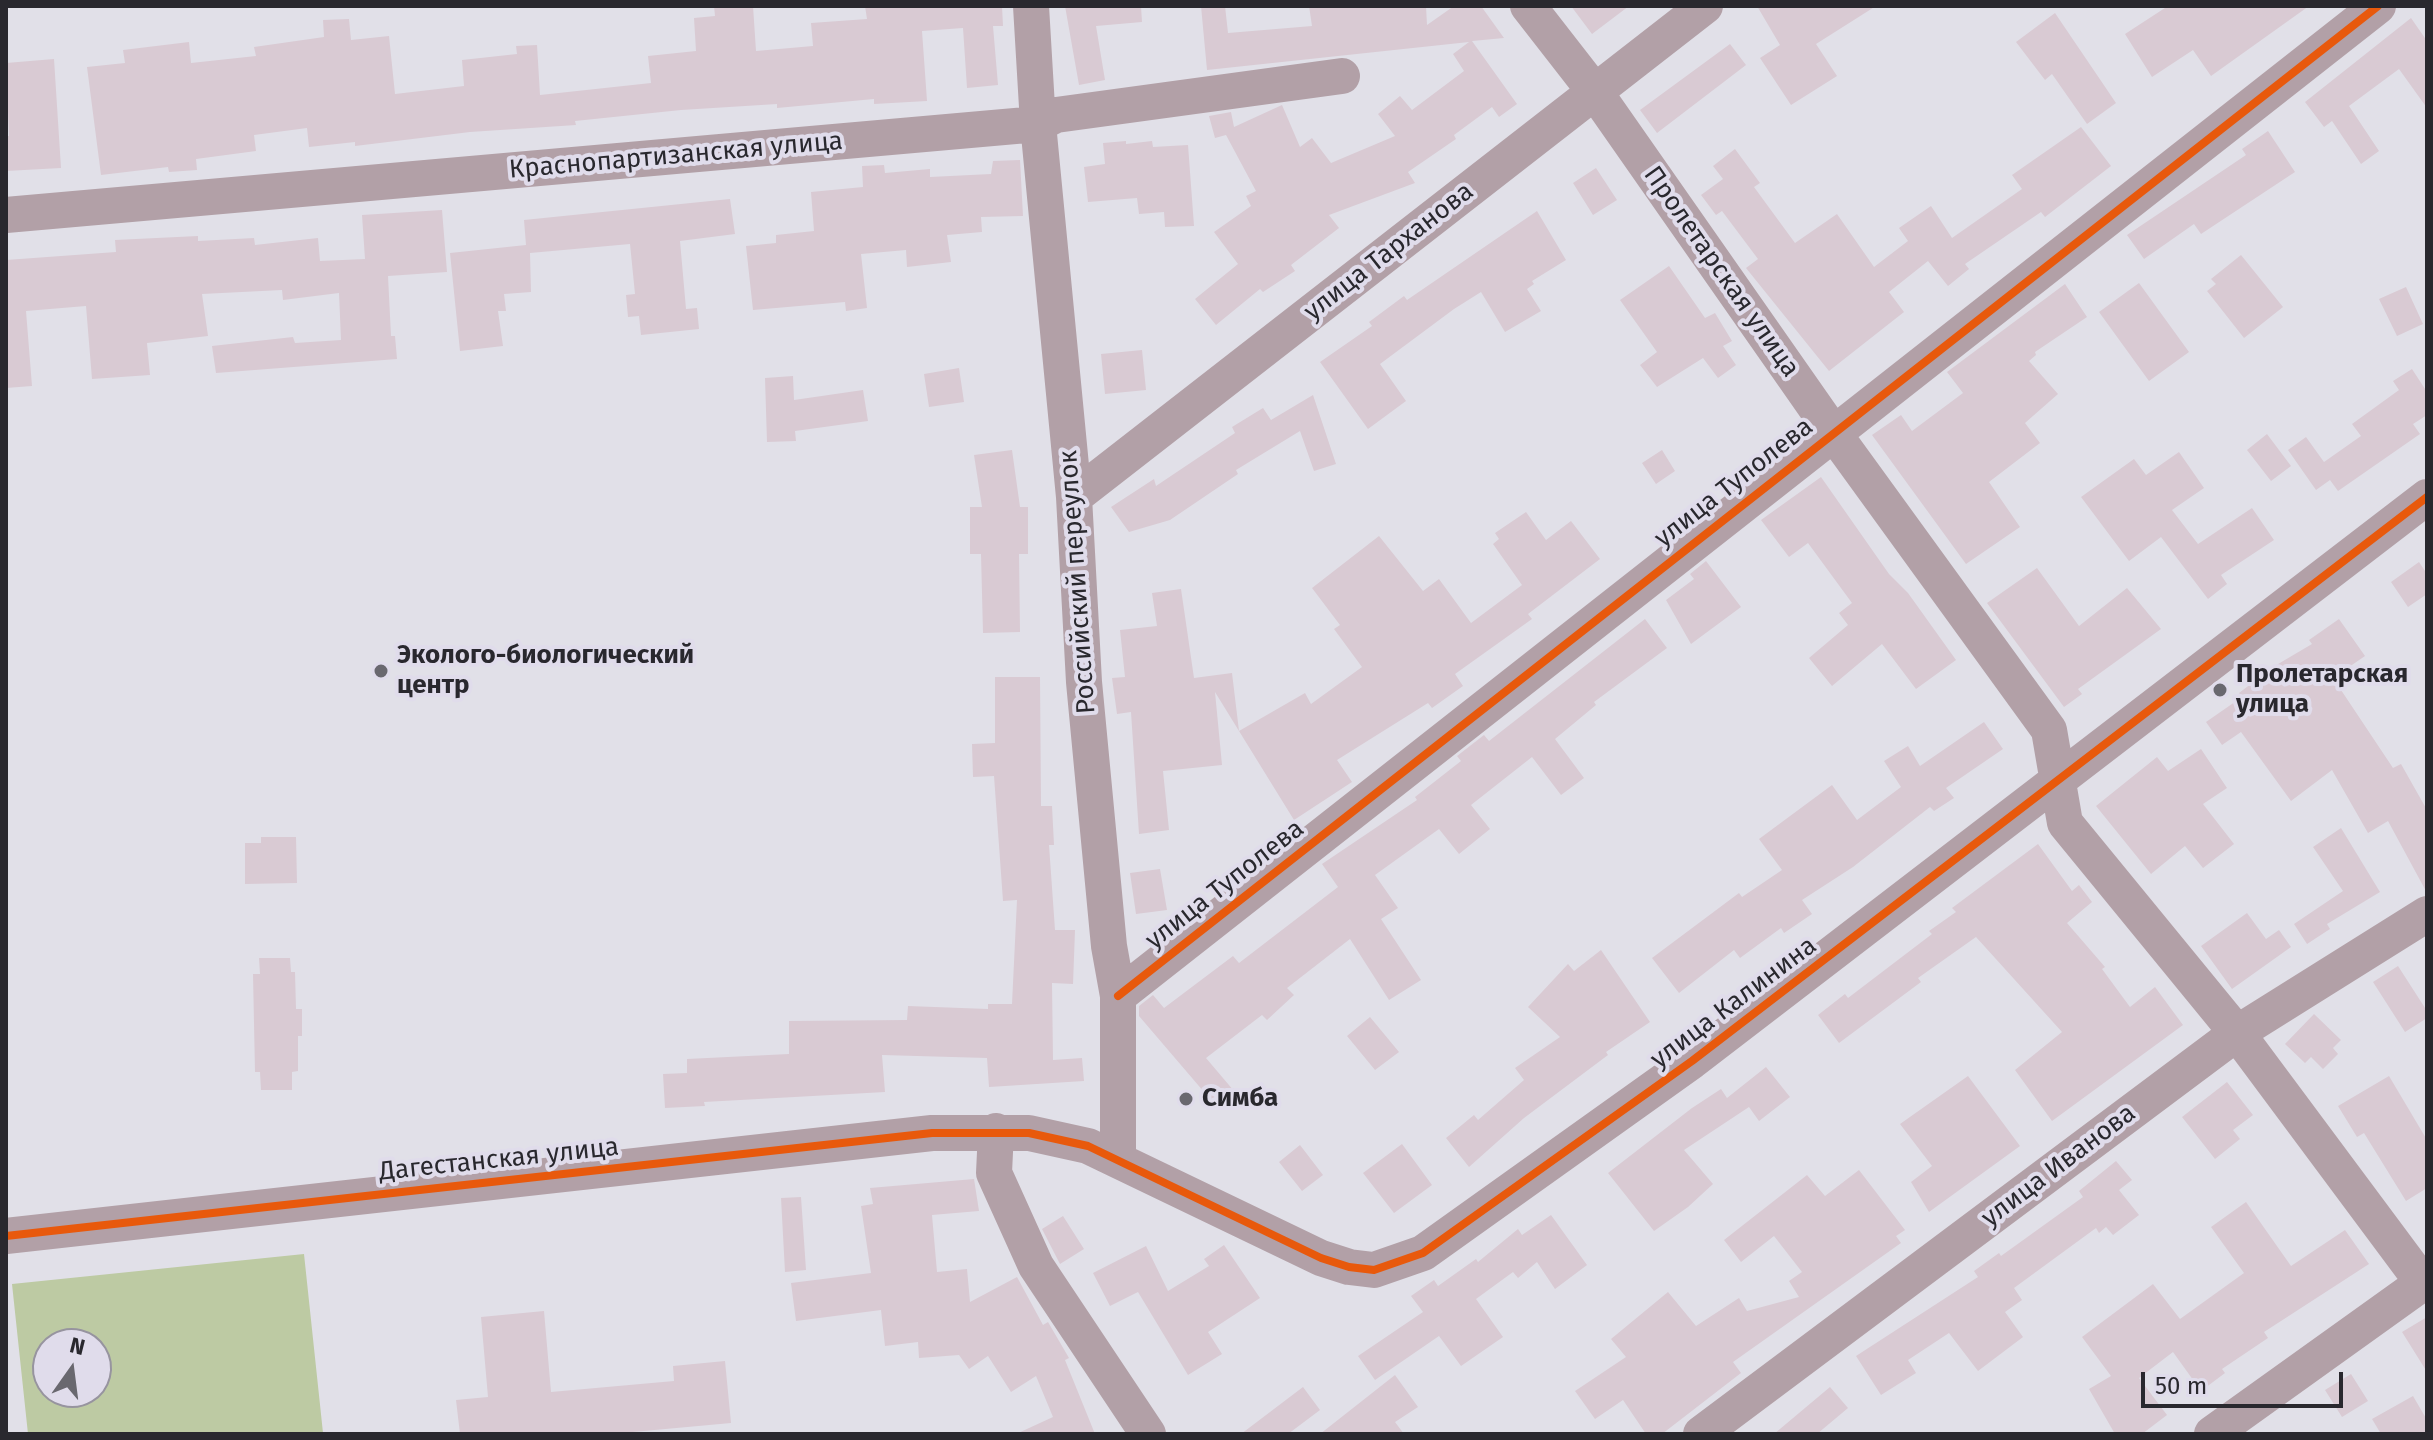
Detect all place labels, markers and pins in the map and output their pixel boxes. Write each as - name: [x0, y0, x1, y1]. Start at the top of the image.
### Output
- place label: Эколого-биологический центр: [397, 640, 694, 702]
- place label: Пролетарская улица: [2236, 659, 2408, 720]
- marker: Эколого-биологический центр: [372, 662, 390, 680]
- marker: Пролетарская улица: [2211, 681, 2229, 699]
- place label: Симба: [1202, 1083, 1278, 1115]
- marker: Симба: [1177, 1090, 1195, 1108]

